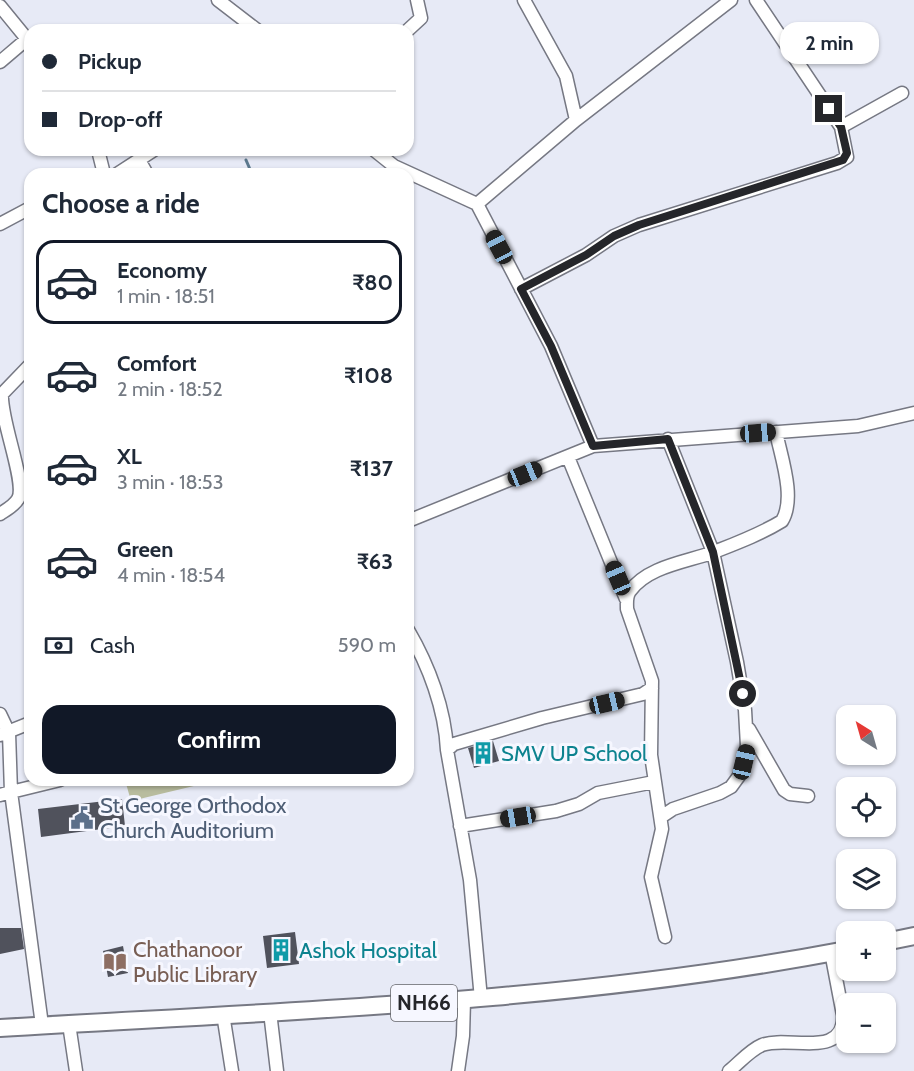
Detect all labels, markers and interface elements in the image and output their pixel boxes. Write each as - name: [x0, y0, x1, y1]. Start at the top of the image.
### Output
- callout: 2 min: [780, 22, 878, 64]
- text: 2 min: [805, 31, 854, 55]
- text: Pickup: [78, 48, 142, 75]
- route end: [815, 95, 842, 122]
- text: Drop-off: [78, 106, 162, 133]
- text: Choose a ride: [42, 187, 200, 220]
- car: [483, 227, 515, 267]
- icon: car: [45, 255, 99, 309]
- text: Economy: [117, 257, 207, 284]
- text: ₹80: [352, 269, 393, 296]
- text: 1 min · 18:51: [117, 284, 215, 308]
- icon: car: [45, 348, 99, 402]
- text: Comfort: [117, 350, 196, 377]
- text: ₹108: [344, 362, 393, 389]
- text: 2 min · 18:52: [117, 377, 223, 401]
- car: [739, 423, 777, 443]
- icon: car: [45, 441, 99, 495]
- text: XL: [117, 443, 142, 470]
- text: ₹137: [350, 455, 393, 482]
- car: [505, 459, 545, 489]
- text: 3 min · 18:53: [117, 470, 223, 494]
- icon: car: [45, 534, 99, 588]
- text: Green: [117, 536, 173, 563]
- text: ₹63: [357, 548, 393, 575]
- car: [603, 558, 633, 598]
- text: 4 min · 18:54: [117, 563, 225, 587]
- icon: cash: [42, 629, 75, 662]
- text: Cash: [90, 632, 135, 659]
- text: 590 m: [338, 633, 396, 657]
- route start: [729, 680, 756, 707]
- car: [587, 690, 627, 716]
- button: Confirm: [42, 705, 396, 774]
- north arrow: [836, 705, 896, 765]
- map controls: [836, 705, 896, 1053]
- building icon: SMV UP School: [470, 740, 496, 766]
- place label: SMV UP School: [501, 740, 648, 767]
- car: [731, 742, 757, 782]
- button: locate: [836, 777, 896, 837]
- place label: St George Orthodox Church Auditorium: [100, 792, 287, 844]
- public building icon: St George Orthodox Church Auditorium: [69, 805, 95, 831]
- car: [499, 805, 537, 829]
- button: layers: [836, 849, 896, 909]
- button: +: [836, 921, 896, 981]
- place label: Chathanoor Public Library: [133, 936, 257, 988]
- building icon: Ashok Hospital: [268, 937, 294, 963]
- place label: Ashok Hospital: [299, 937, 438, 964]
- library icon: Chathanoor Public Library: [102, 949, 128, 975]
- road number: NH66: [391, 985, 457, 1021]
- button: −: [836, 993, 896, 1053]

